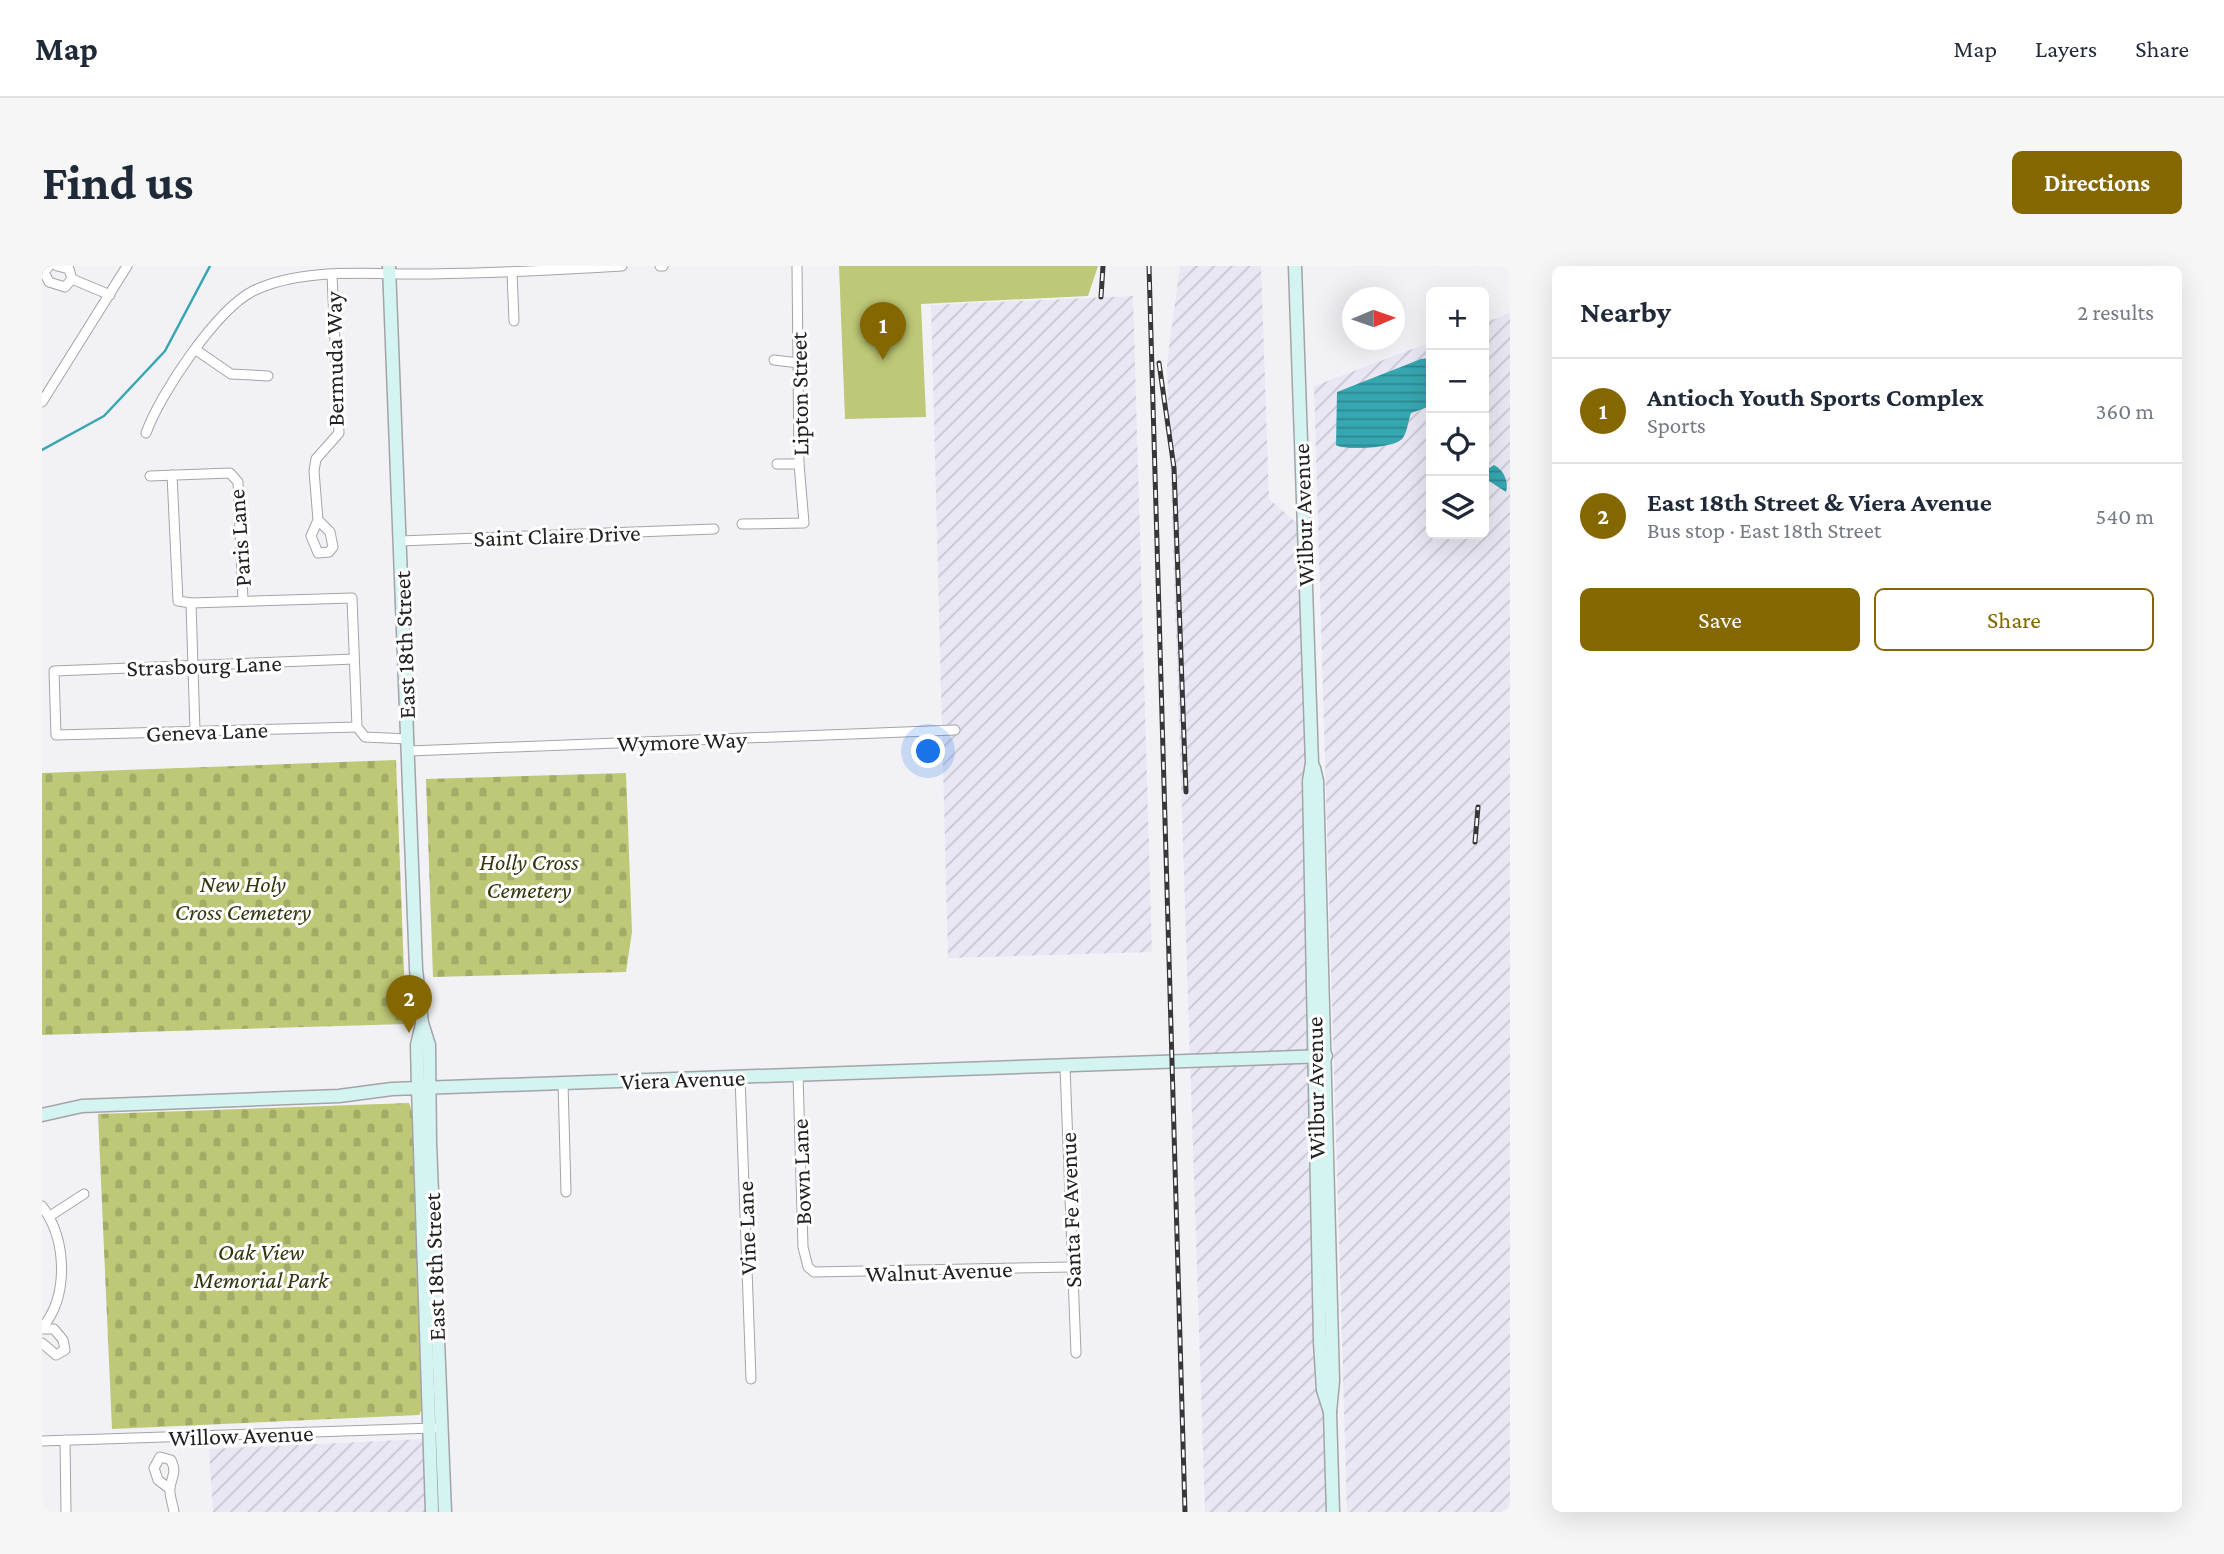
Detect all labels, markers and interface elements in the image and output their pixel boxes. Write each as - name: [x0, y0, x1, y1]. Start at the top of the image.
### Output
- text: Map: [35, 30, 98, 67]
- text: Map: [1953, 35, 1997, 62]
- text: Layers: [2035, 35, 2097, 62]
- text: Share: [2135, 35, 2189, 62]
- button: Directions: [2012, 151, 2182, 214]
- text: Find us: [42, 155, 194, 210]
- north arrow: [1342, 287, 1405, 350]
- map controls: [1426, 287, 1489, 539]
- button: +: [1426, 287, 1489, 350]
- street label: Bermuda Way: [319, 290, 349, 427]
- text: Nearby: [1580, 295, 1671, 328]
- text: 2 results: [2077, 299, 2154, 325]
- pin: 1: [860, 302, 906, 360]
- street label: Lipton Street: [784, 331, 814, 456]
- button: −: [1426, 350, 1489, 413]
- text: Antioch Youth Sports Complex: [1647, 383, 1984, 412]
- text: 1: [1599, 398, 1607, 424]
- text: 360 m: [2096, 398, 2154, 424]
- text: Sports: [1647, 412, 1706, 438]
- button: locate: [1426, 413, 1489, 476]
- street label: Wilbur Avenue: [1287, 443, 1319, 587]
- button: layers: [1426, 476, 1489, 539]
- street label: Paris Lane: [222, 488, 256, 588]
- text: East 18th Street & Viera Avenue: [1647, 488, 1992, 517]
- text: 2: [1597, 503, 1609, 529]
- text: 540 m: [2096, 503, 2154, 529]
- text: Bus stop · East 18th Street: [1647, 517, 1881, 543]
- street label: Saint Claire Drive: [473, 519, 641, 551]
- street label: East 18th Street: [388, 569, 420, 720]
- button: Save: [1580, 588, 1860, 651]
- button: Share: [1874, 588, 2154, 651]
- street label: Strasbourg Lane: [126, 649, 282, 681]
- street label: Geneva Lane: [145, 715, 269, 747]
- street label: Wymore Way: [617, 725, 748, 757]
- your location: [911, 734, 945, 768]
- park label: Holly Cross Cemetery: [479, 848, 579, 903]
- park label: New Holy Cross Cemetery: [175, 870, 311, 925]
- pin: 2: [386, 975, 432, 1033]
- street label: Wilbur Avenue: [1300, 1016, 1330, 1160]
- street label: Viera Avenue: [620, 1063, 746, 1095]
- street label: Bown Lane: [786, 1118, 816, 1226]
- street label: Santa Fe Avenue: [1054, 1132, 1086, 1288]
- street label: Vine Lane: [731, 1181, 761, 1275]
- street label: East 18th Street: [418, 1191, 450, 1342]
- park label: Oak View Memorial Park: [193, 1238, 330, 1293]
- street label: Walnut Avenue: [865, 1255, 1013, 1287]
- street label: Willow Avenue: [168, 1419, 314, 1451]

